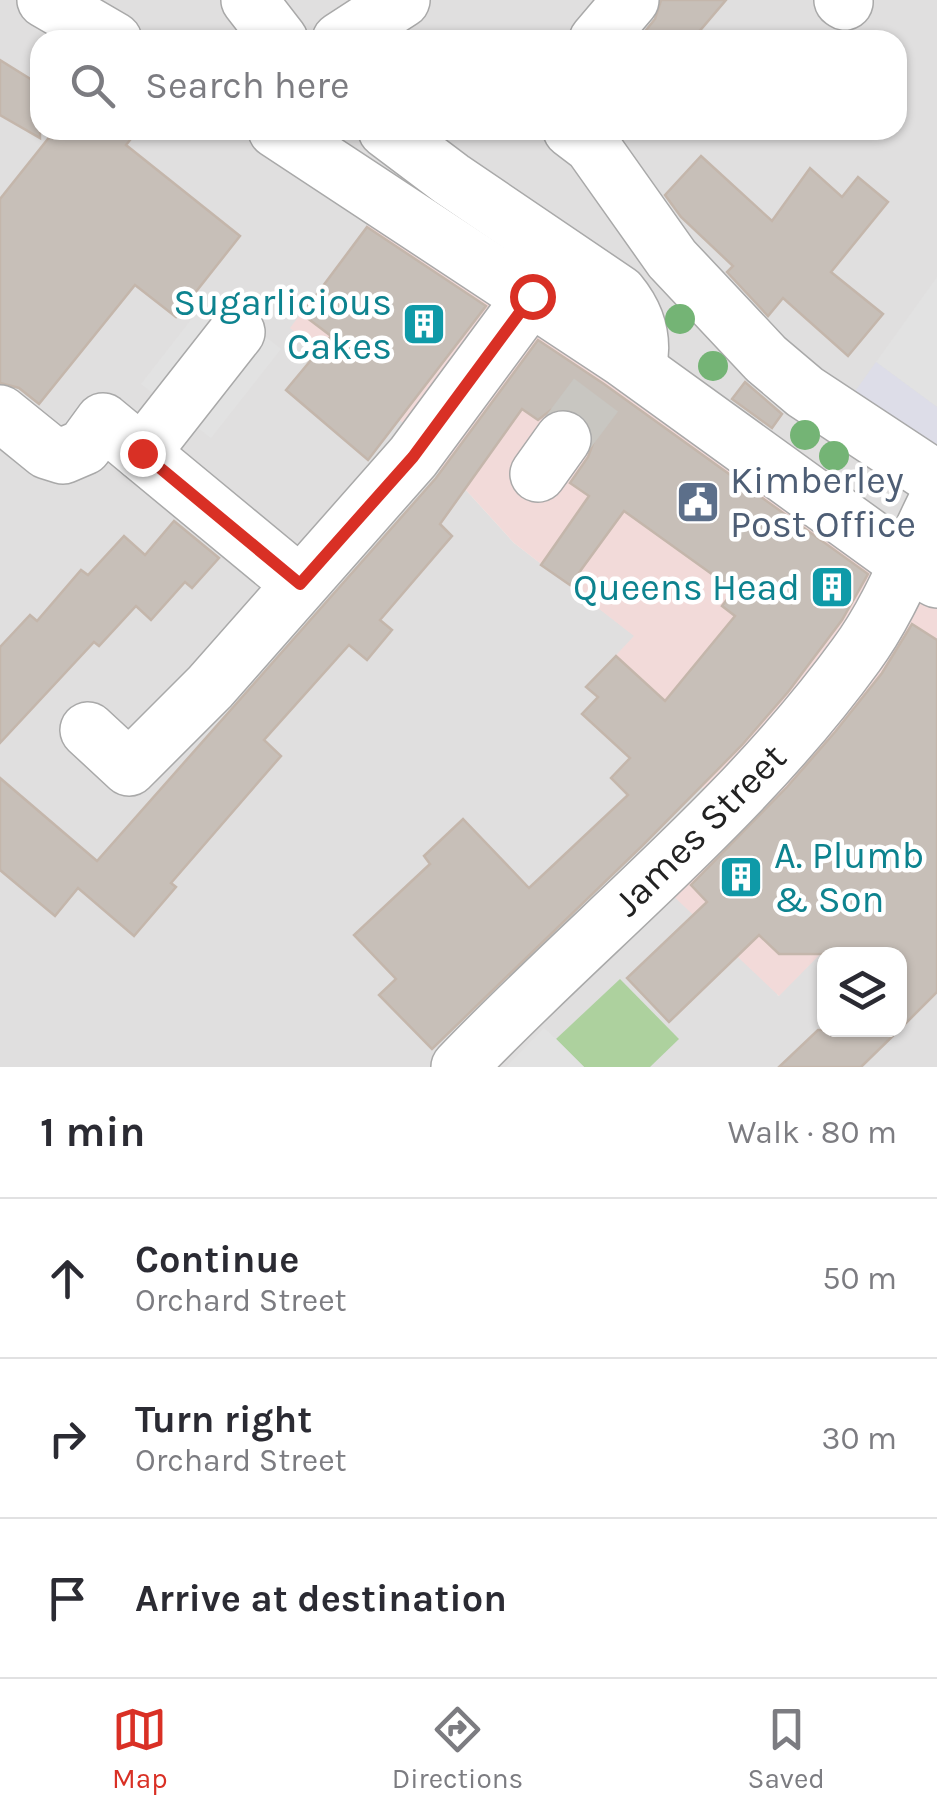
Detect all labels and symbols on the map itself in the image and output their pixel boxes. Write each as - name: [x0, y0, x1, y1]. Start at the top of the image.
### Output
- route start: [510, 274, 556, 320]
- place label: Sugarlicious Cakes: [173, 280, 392, 369]
- building icon: Sugarlicious Cakes: [401, 301, 447, 347]
- route end: [120, 431, 166, 477]
- place label: Kimberley Post Office: [730, 458, 916, 547]
- public building icon: Kimberley Post Office: [675, 479, 721, 525]
- building icon: Queens Head: [809, 564, 855, 610]
- place label: Queens Head: [573, 565, 800, 610]
- street label: James Street: [605, 735, 795, 925]
- place label: A. Plumb & Son: [774, 833, 924, 922]
- building icon: A. Plumb & Son: [718, 854, 764, 900]

